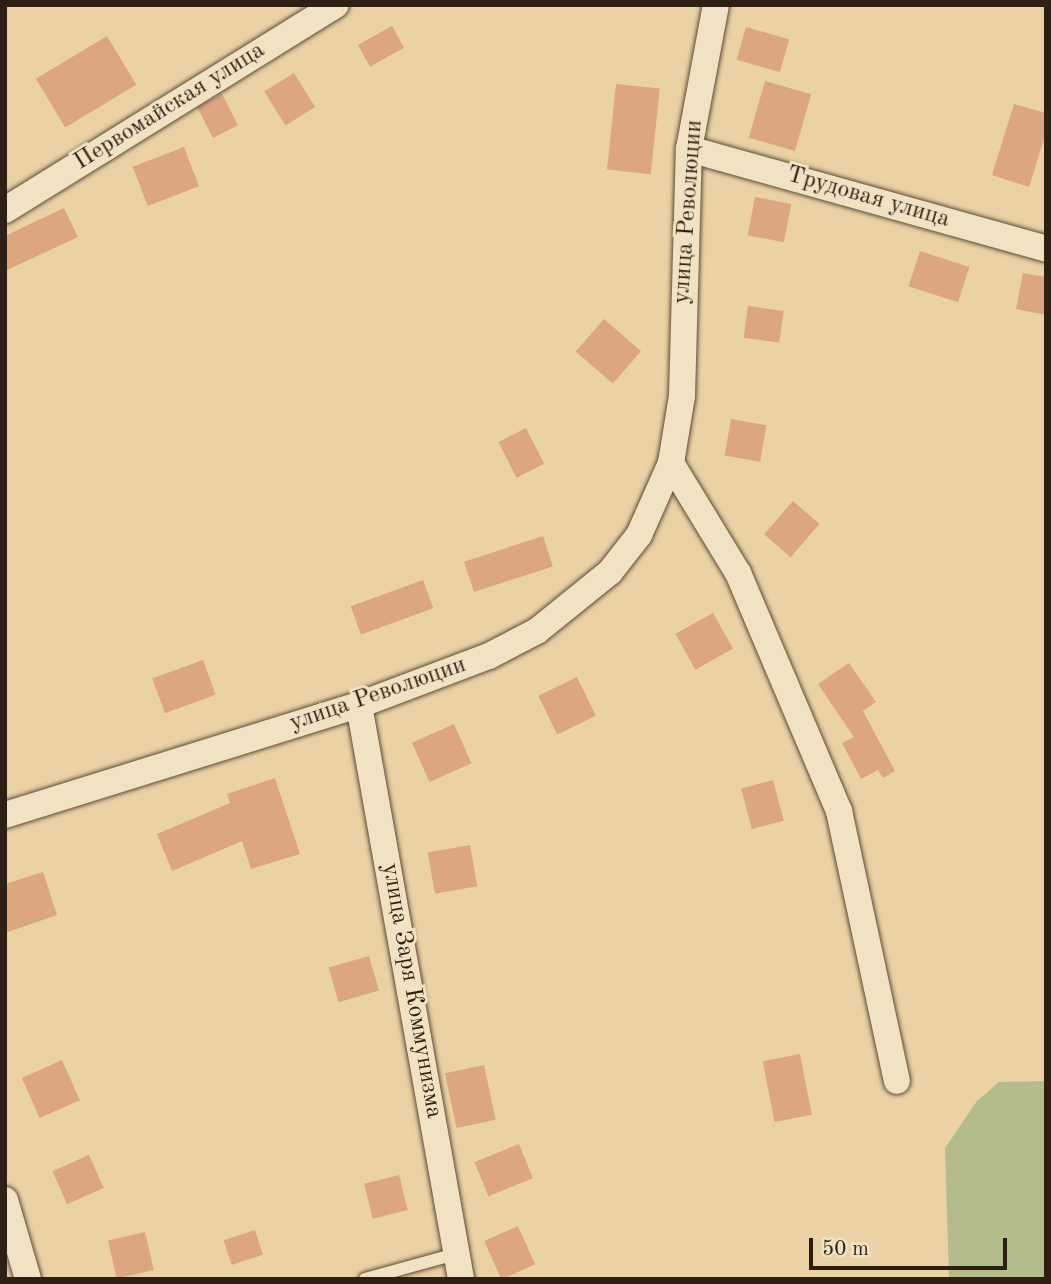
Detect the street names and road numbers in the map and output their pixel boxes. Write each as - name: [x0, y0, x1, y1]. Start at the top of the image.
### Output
- street label: Первомайская улица: [69, 37, 271, 177]
- street label: улица Революции: [668, 119, 710, 305]
- street label: Трудовая улица: [783, 161, 953, 235]
- street label: улица Революции: [286, 651, 470, 739]
- street label: улица Заря Коммунизма: [374, 861, 448, 1121]

